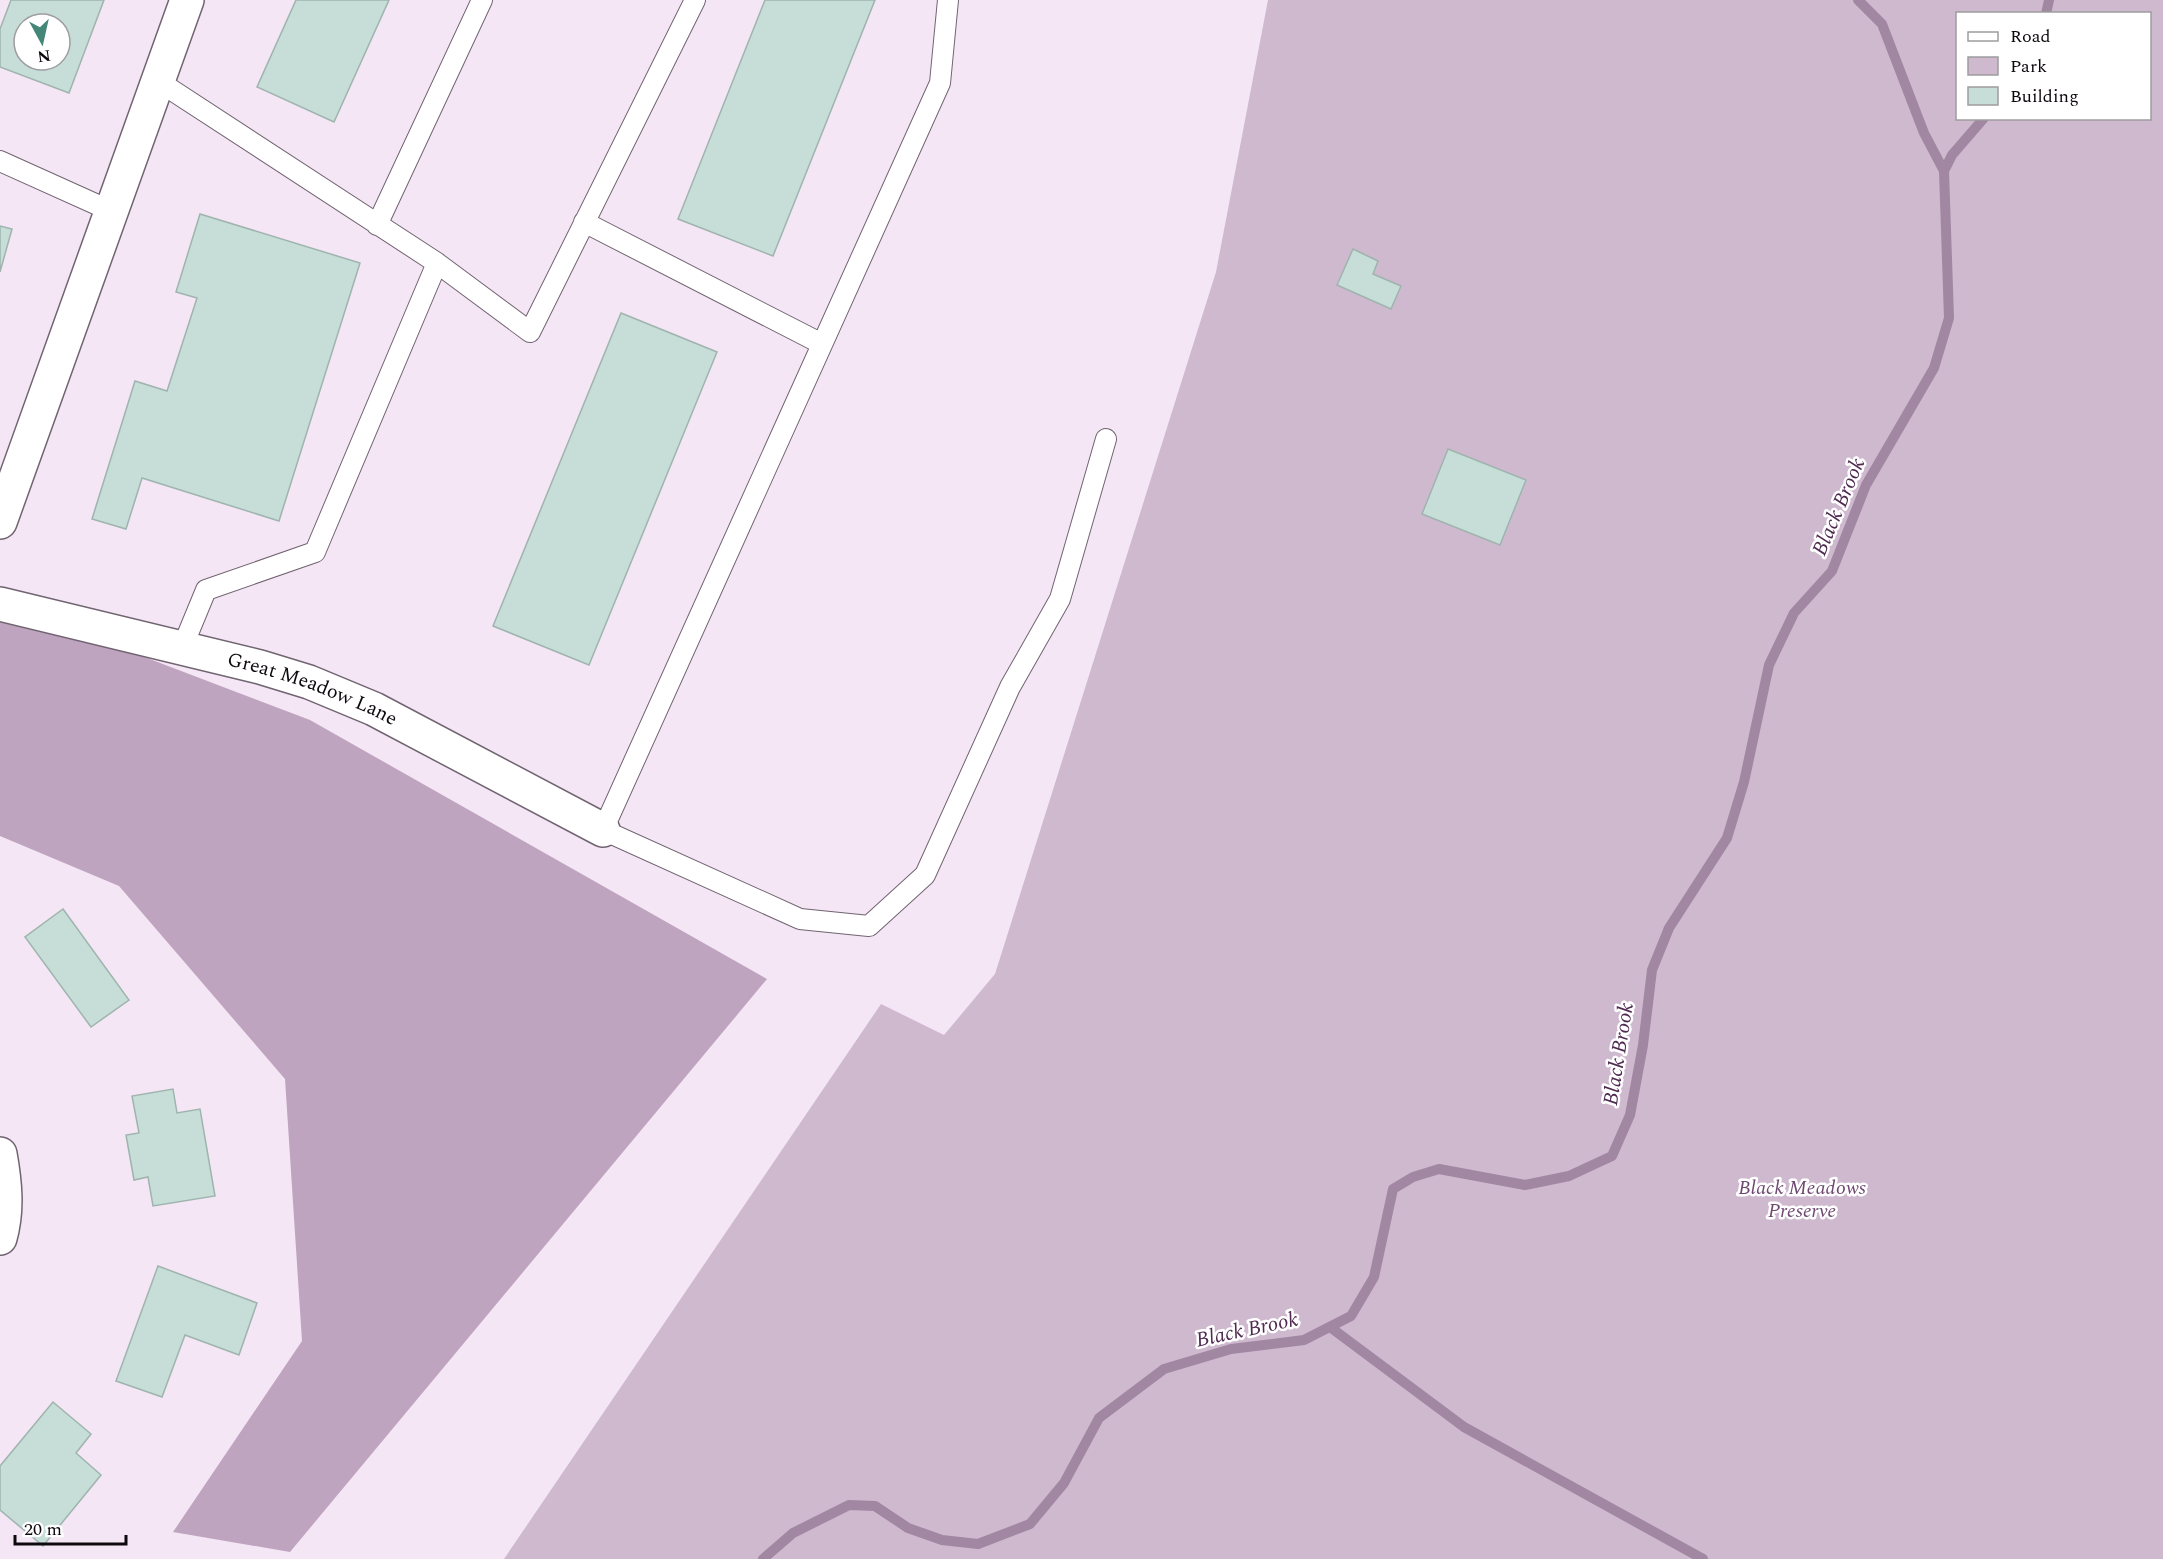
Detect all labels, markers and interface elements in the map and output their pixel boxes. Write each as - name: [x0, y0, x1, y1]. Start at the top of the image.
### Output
- north arrow: [12, 12, 72, 72]
- legend: [1956, 12, 2151, 120]
- text: Road: [2010, 23, 2051, 50]
- text: N: [36, 43, 52, 69]
- text: Park: [2010, 53, 2047, 80]
- text: Building: [2010, 83, 2079, 110]
- water label: Black Brook: [1804, 453, 1874, 561]
- street label: Great Meadow Lane: [224, 645, 403, 734]
- water label: Black Brook: [1595, 1000, 1643, 1108]
- park label: Black Meadows Preserve: [1738, 1173, 1866, 1226]
- water label: Black Brook: [1193, 1304, 1301, 1356]
- scale bar: [15, 1508, 126, 1546]
- text: 20 m: [24, 1516, 62, 1543]

